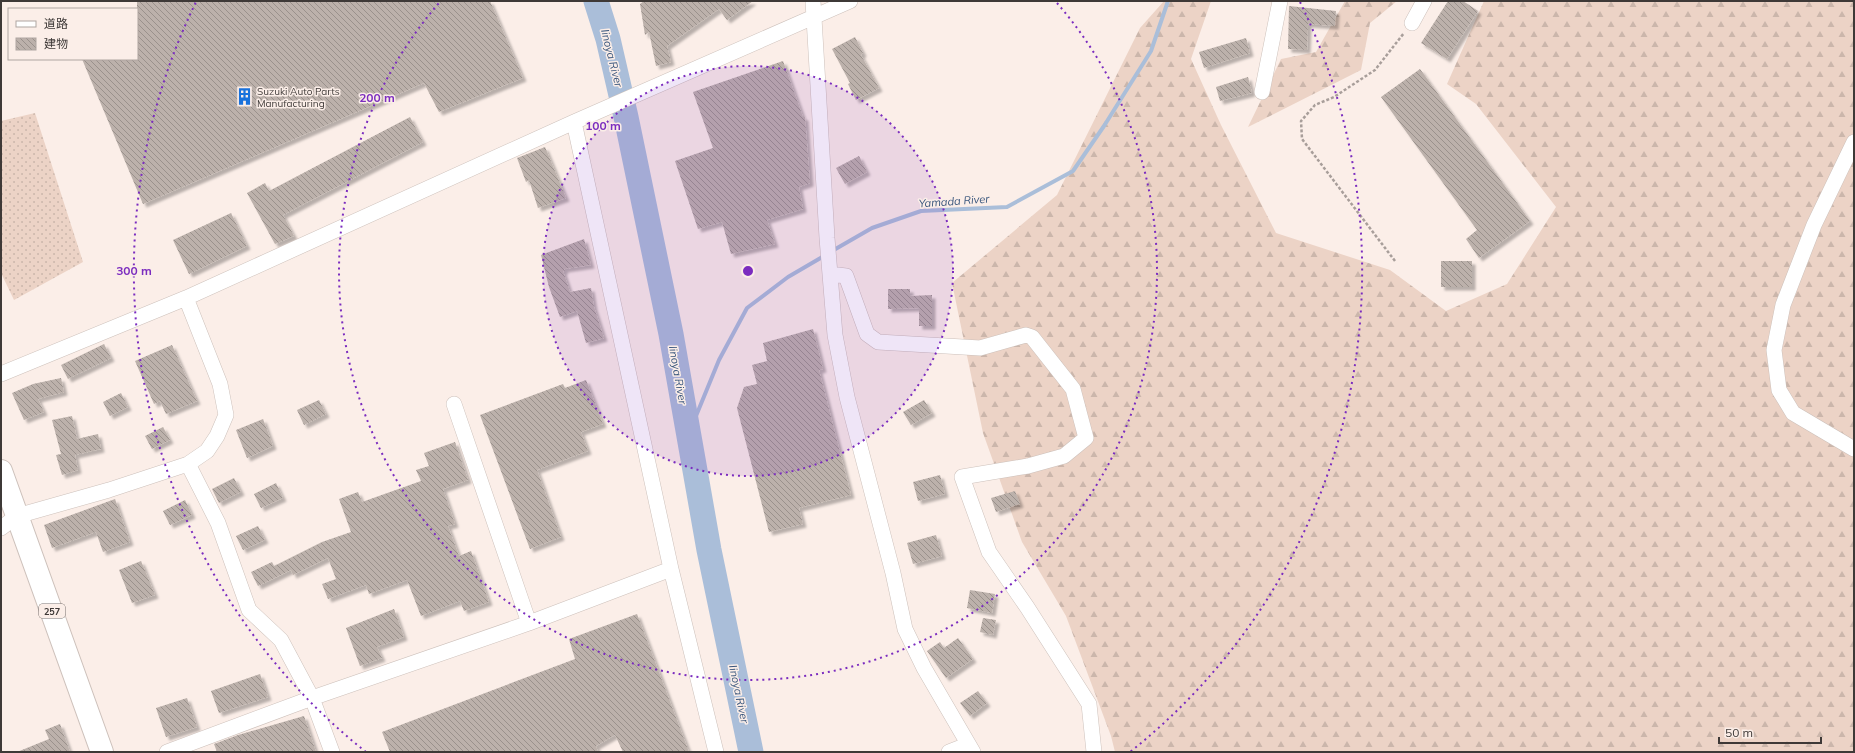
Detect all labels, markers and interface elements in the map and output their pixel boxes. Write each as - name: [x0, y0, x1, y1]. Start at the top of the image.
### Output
- legend: [8, 8, 138, 60]
- text: 道路: [44, 16, 68, 31]
- water label: Iinoya River: [598, 28, 626, 89]
- text: 建物: [44, 36, 68, 51]
- place label: Suzuki Auto Parts Manufacturing: [257, 85, 340, 110]
- building icon: Suzuki Auto Parts Manufacturing: [234, 87, 254, 107]
- text: 200 m: [359, 90, 395, 105]
- text: 100 m: [585, 118, 621, 133]
- water label: Yamada River: [918, 191, 991, 210]
- text: 300 m: [116, 263, 152, 278]
- centre of rings: [741, 264, 755, 278]
- water label: Iinoya River: [666, 345, 690, 406]
- road number: 257: [39, 604, 65, 618]
- water label: Iinoya River: [726, 664, 752, 725]
- scale bar: [1719, 719, 1821, 745]
- text: 50 m: [1725, 725, 1753, 740]

